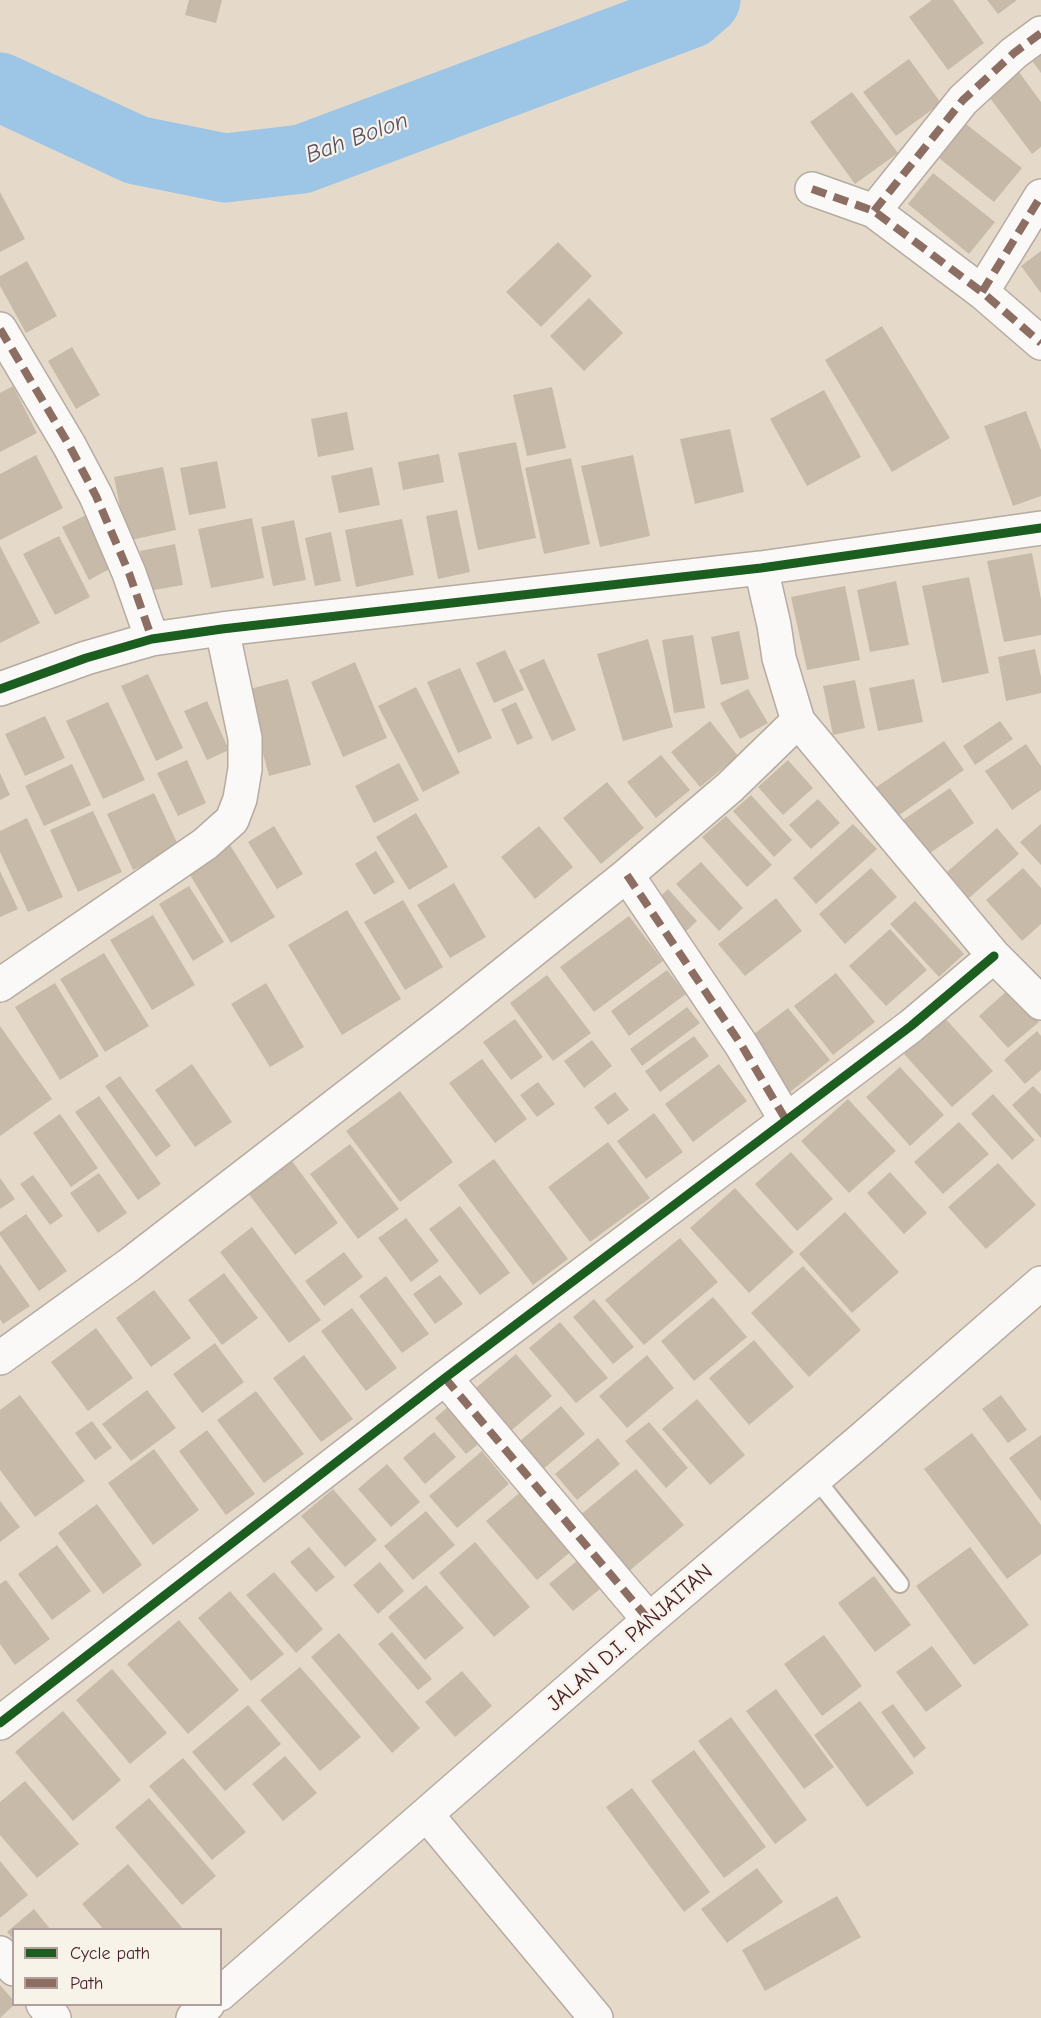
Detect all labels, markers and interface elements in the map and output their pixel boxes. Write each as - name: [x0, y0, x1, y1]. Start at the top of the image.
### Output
- water label: Bah Bolon: [302, 106, 412, 170]
- street label: JALAN D.I. PANJAITAN: [542, 1559, 718, 1717]
- legend: [12, 1928, 222, 2006]
- text: Cycle path: [70, 1943, 150, 1964]
- text: Path: [70, 1973, 103, 1994]

